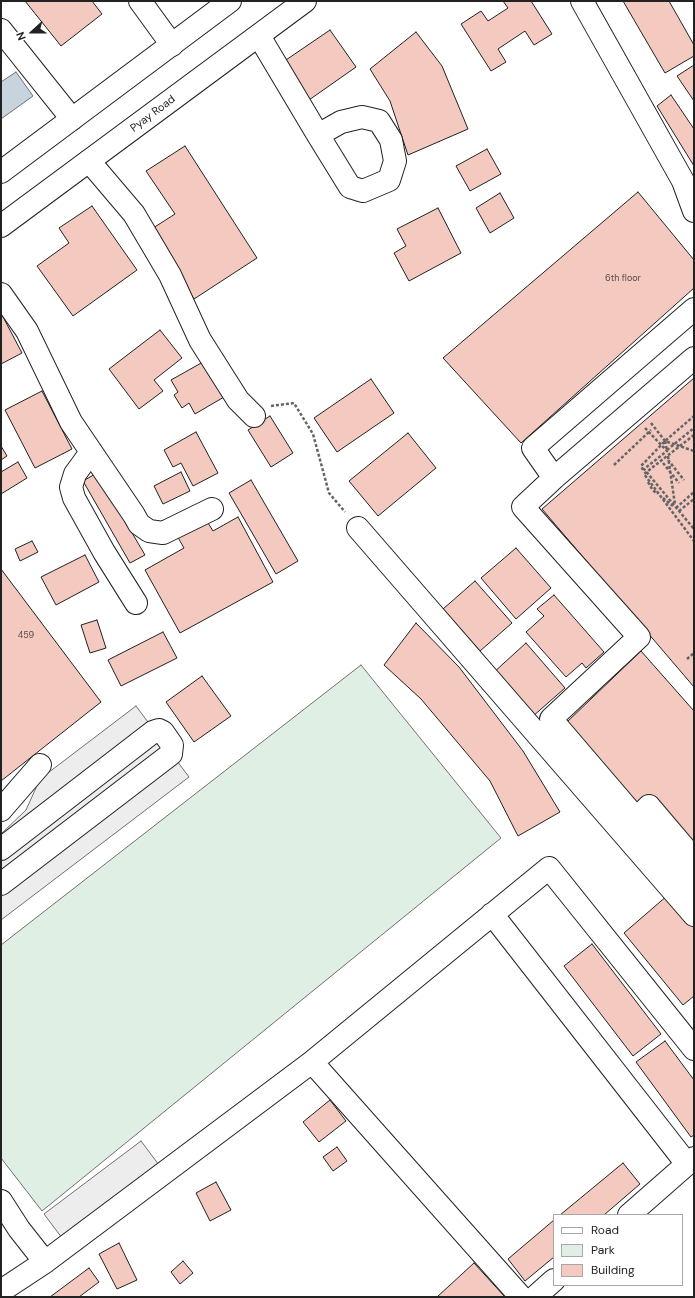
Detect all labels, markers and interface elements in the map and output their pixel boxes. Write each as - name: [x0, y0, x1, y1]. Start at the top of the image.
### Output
- north arrow: [12, 12, 52, 52]
- text: N: [13, 30, 29, 43]
- street label: Pyay Road: [128, 93, 178, 135]
- house number: 6th floor: [605, 274, 641, 284]
- house number: 459: [18, 631, 34, 641]
- legend: [553, 1214, 683, 1286]
- text: Road: [591, 1222, 619, 1238]
- text: Park: [591, 1242, 615, 1258]
- text: Building: [591, 1262, 635, 1278]

